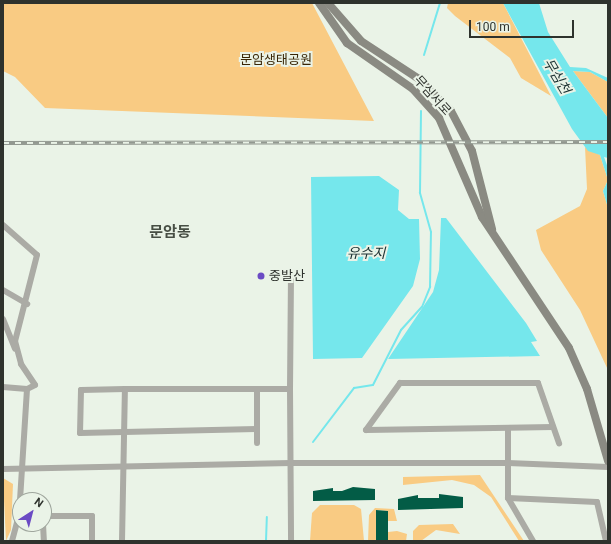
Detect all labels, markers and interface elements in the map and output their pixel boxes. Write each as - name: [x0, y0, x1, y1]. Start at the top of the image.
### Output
- scale bar: [471, 12, 576, 38]
- text: 100 m: [476, 20, 510, 34]
- park label: 문암생태공원: [240, 52, 312, 68]
- water label: 무심천: [540, 55, 574, 97]
- street label: 무심서로: [410, 73, 454, 119]
- district label: 문암동: [149, 224, 191, 242]
- water label: 유수지: [347, 245, 385, 261]
- place label: 중발산: [269, 268, 305, 284]
- marker: 중발산: [256, 271, 266, 281]
- north arrow: [12, 492, 52, 532]
- text: N: [32, 495, 46, 510]

